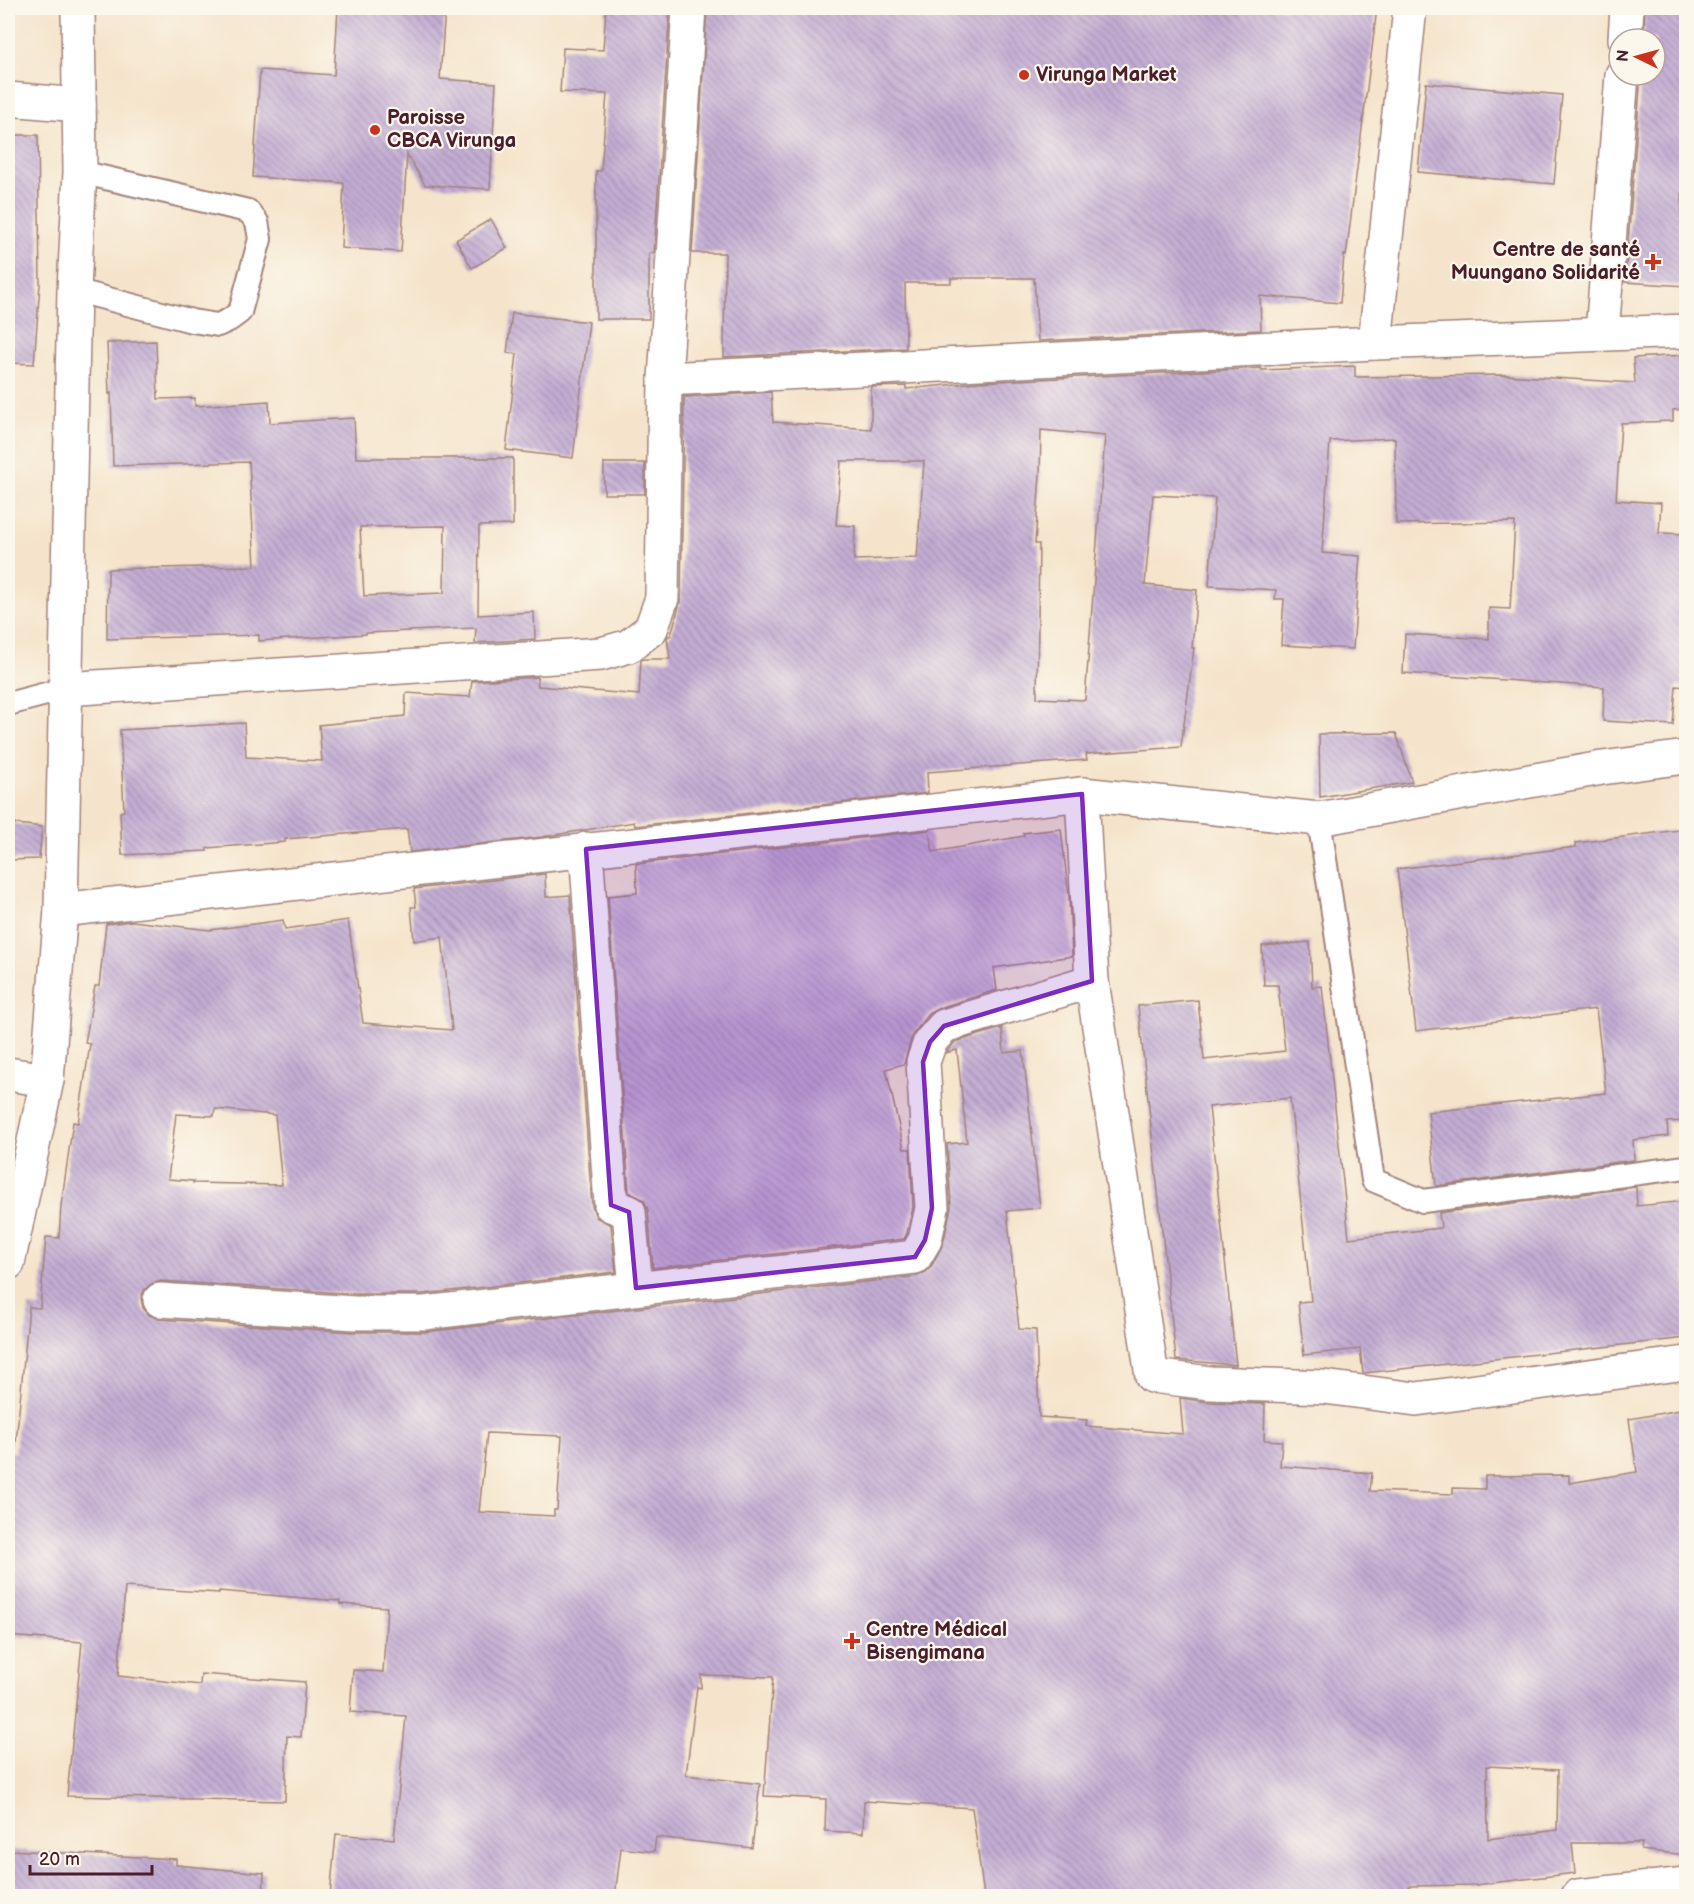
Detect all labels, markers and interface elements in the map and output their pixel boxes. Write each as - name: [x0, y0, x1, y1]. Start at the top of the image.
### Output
- north arrow: [1607, 27, 1667, 87]
- text: N: [1614, 49, 1634, 63]
- place label: Virunga Market: [1036, 63, 1177, 87]
- marker: Virunga Market: [1017, 68, 1031, 82]
- place label: Paroisse CBCA Virunga: [387, 106, 516, 153]
- marker: Paroisse CBCA Virunga: [368, 123, 382, 137]
- place label: Centre de santé Muungano Solidarité: [1451, 238, 1640, 285]
- marker: Centre de santé Muungano Solidarité: [1644, 253, 1662, 271]
- place label: Centre Médical Bisengimana: [866, 1618, 1007, 1665]
- marker: Centre Médical Bisengimana: [843, 1632, 861, 1650]
- scale bar: [30, 1838, 152, 1876]
- text: 20 m: [39, 1849, 80, 1870]

